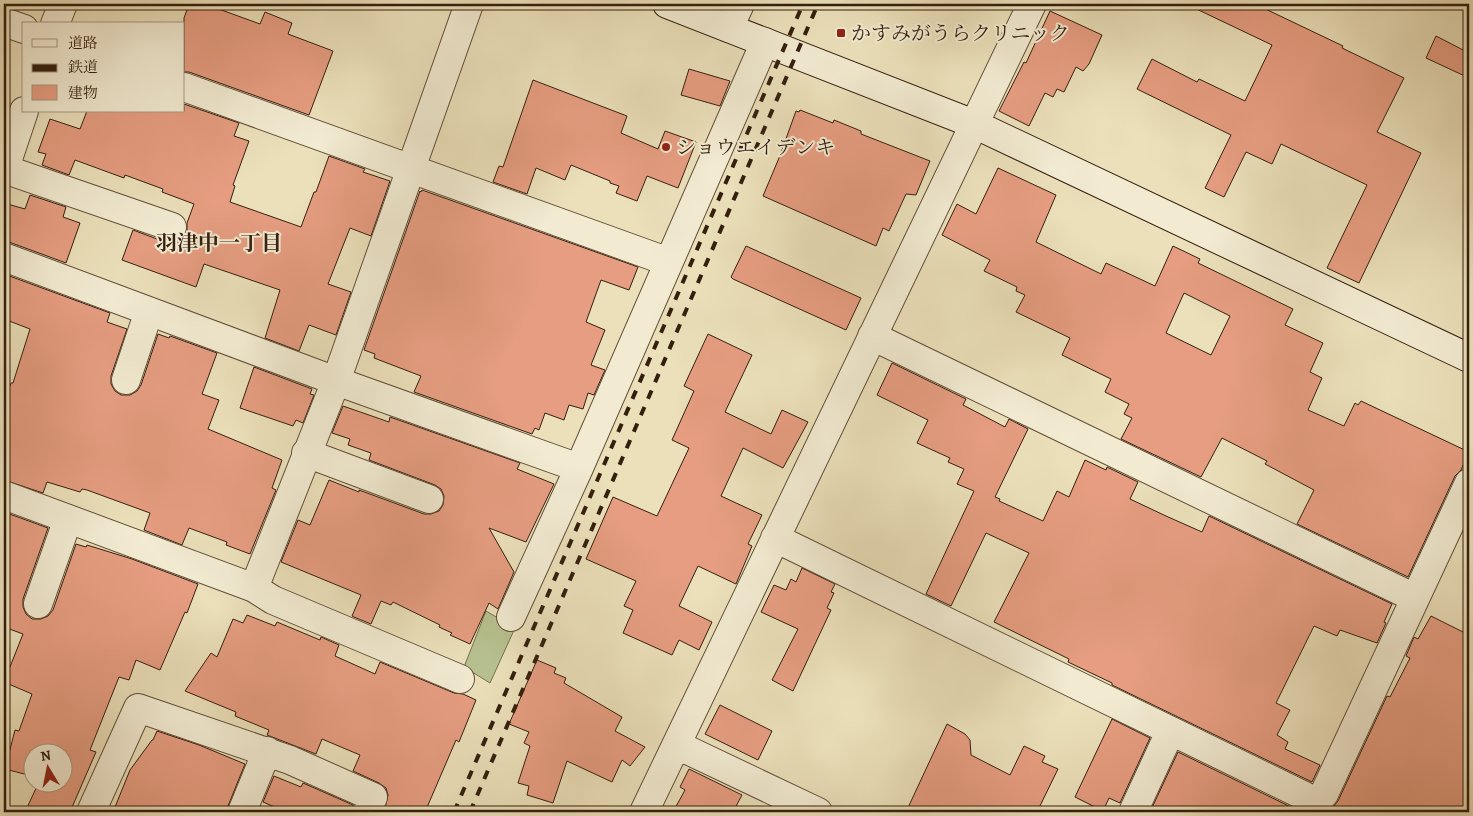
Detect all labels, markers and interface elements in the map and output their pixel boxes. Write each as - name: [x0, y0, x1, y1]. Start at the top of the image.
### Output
- place label: かすみがうらクリニック: [851, 20, 1070, 47]
- legend: [22, 22, 185, 112]
- marker: かすみがうらクリニック: [835, 27, 847, 39]
- text: 道路: [68, 33, 98, 53]
- text: 鉄道: [68, 57, 98, 77]
- text: 建物: [68, 83, 98, 103]
- place label: ショウエイデンキ: [676, 134, 835, 161]
- marker: ショウエイデンキ: [660, 141, 672, 153]
- district label: 羽津中一丁目: [156, 229, 282, 257]
- north arrow: [22, 744, 72, 794]
- text: N: [39, 745, 53, 766]

